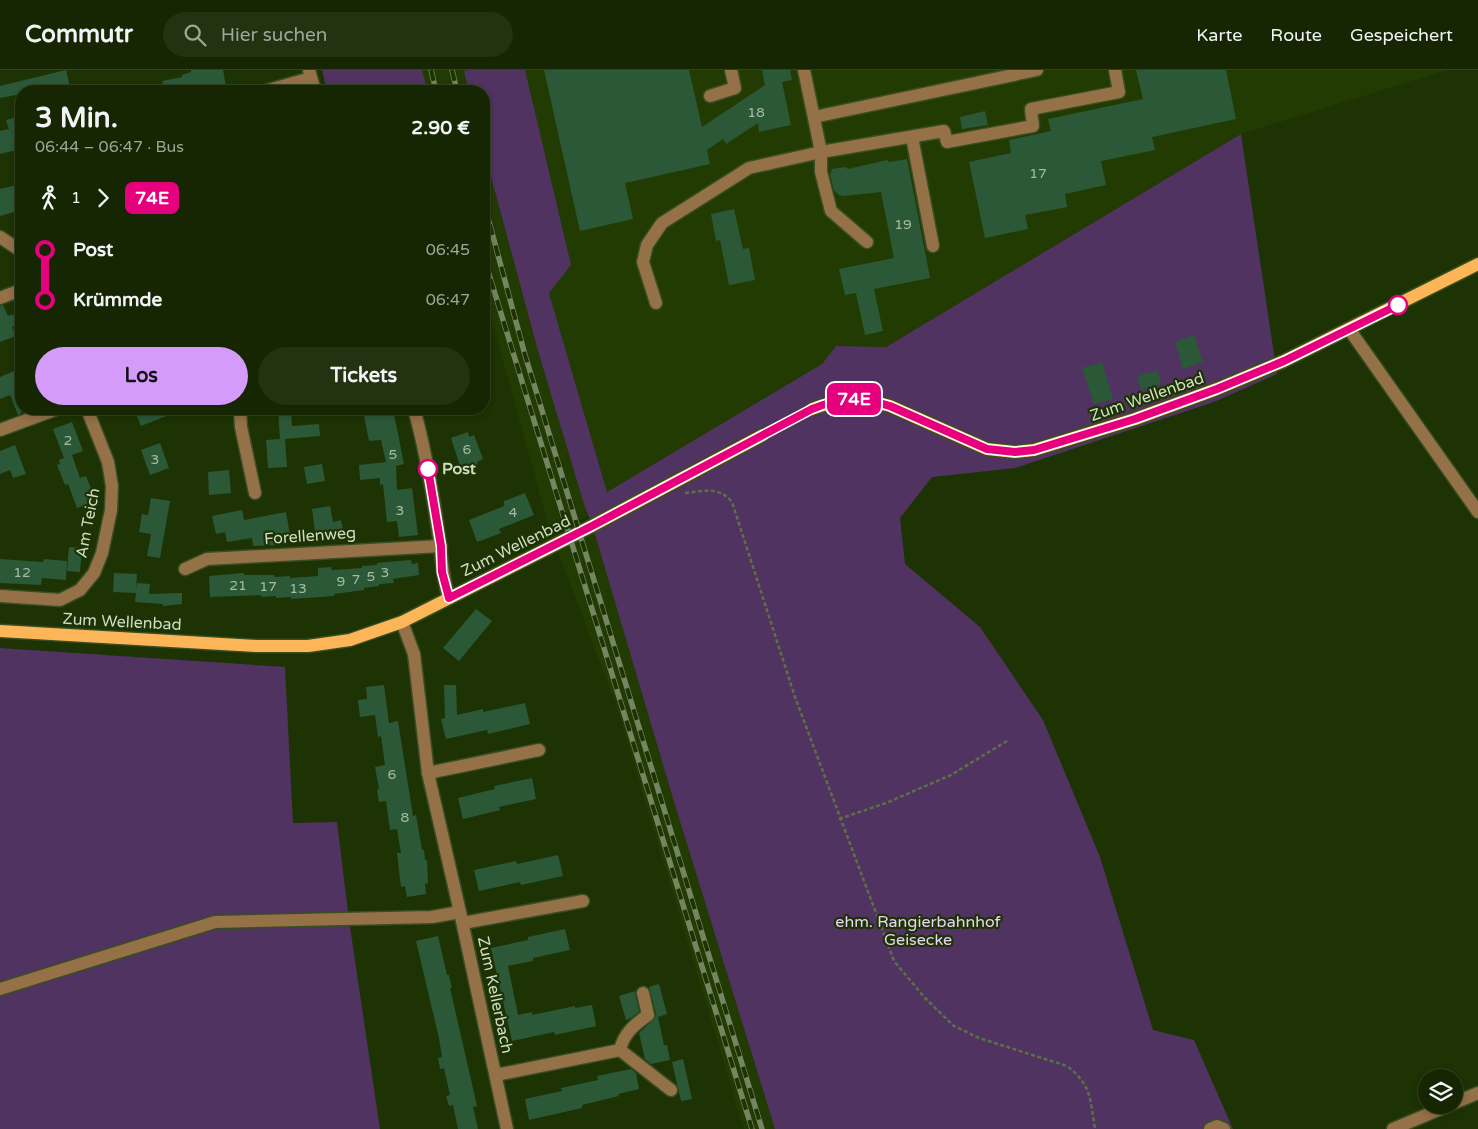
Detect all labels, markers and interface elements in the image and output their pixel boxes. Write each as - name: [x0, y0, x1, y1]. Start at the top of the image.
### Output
- search box: [163, 12, 513, 57]
- text: Commutr: [25, 20, 133, 49]
- icon: search: [181, 21, 209, 49]
- text: Hier suchen: [221, 24, 327, 46]
- text: Karte: [1196, 24, 1242, 46]
- text: Route: [1270, 24, 1322, 46]
- text: Gespeichert: [1350, 24, 1453, 46]
- text: 3 Min.: [35, 101, 118, 135]
- house number: 18: [747, 104, 765, 121]
- text: 2.90 €: [411, 117, 470, 139]
- text: 06:44 – 06:47 · Bus: [35, 137, 184, 157]
- house number: 17: [1029, 165, 1047, 182]
- icon: walk: [35, 184, 63, 212]
- icon: forward: [89, 184, 117, 212]
- text: 74E: [135, 187, 169, 209]
- text: 1: [71, 188, 81, 208]
- house number: 19: [894, 216, 912, 233]
- text: Post: [73, 239, 113, 261]
- text: 06:45: [426, 240, 470, 260]
- text: Krümmde: [73, 289, 162, 311]
- text: 06:47: [426, 290, 470, 310]
- unlabelled marker: [1388, 295, 1408, 315]
- button: Los: [35, 347, 248, 405]
- button: Tickets: [258, 347, 470, 405]
- street label: Zum Wellenbad: [1087, 368, 1207, 426]
- line badge: 74E: [825, 383, 883, 415]
- text: 74E: [837, 388, 871, 410]
- house number: 2: [64, 432, 72, 449]
- house number: 6: [463, 441, 472, 458]
- house number: 5: [389, 446, 397, 463]
- house number: 3: [151, 451, 159, 468]
- marker: Post: [418, 459, 438, 479]
- place label: Post: [442, 459, 477, 479]
- street label: Am Teich: [71, 486, 105, 560]
- house number: 3: [396, 502, 404, 519]
- house number: 4: [509, 504, 518, 521]
- street label: Zum Wellenbad: [458, 511, 574, 581]
- street label: Forellenweg: [263, 523, 357, 549]
- house number: 12: [13, 564, 31, 581]
- house number: 3: [381, 564, 389, 581]
- house number: 5: [367, 568, 375, 585]
- house number: 7: [352, 571, 360, 588]
- house number: 9: [337, 573, 345, 590]
- house number: 21: [229, 577, 247, 594]
- house number: 17: [259, 578, 277, 595]
- house number: 13: [289, 580, 307, 597]
- street label: Zum Wellenbad: [62, 609, 182, 635]
- house number: 6: [388, 766, 397, 783]
- house number: 8: [401, 809, 410, 826]
- park label: ehm. Rangierbahnhof Geisecke: [835, 912, 1002, 950]
- street label: Zum Kellerbach: [473, 935, 517, 1055]
- map controls: [1418, 1069, 1463, 1114]
- button: layers: [1418, 1069, 1463, 1114]

